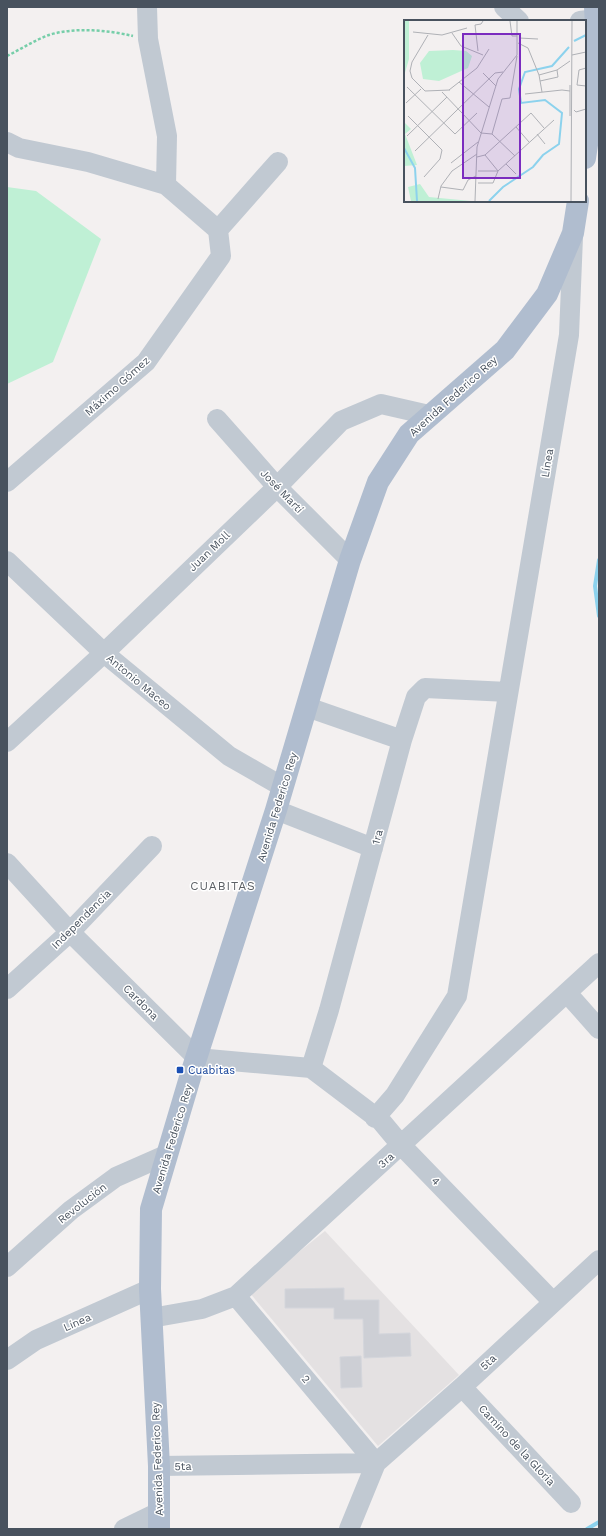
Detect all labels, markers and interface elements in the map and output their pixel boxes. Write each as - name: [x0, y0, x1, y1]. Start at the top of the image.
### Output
- inset map: [404, 20, 586, 202]
- street label: Avenida Federico Rey: [407, 353, 500, 439]
- street label: Máximo Gómez: [82, 354, 152, 419]
- street label: Línea: [539, 448, 556, 478]
- street label: José Martí: [258, 467, 306, 516]
- street label: Juan Moll: [186, 528, 233, 574]
- street label: Antonio Maceo: [104, 652, 173, 713]
- street label: Avenida Federico Rey: [255, 751, 300, 863]
- street label: 1ra: [369, 828, 386, 846]
- district label: CUABITAS: [190, 879, 256, 893]
- street label: Independencia: [49, 887, 114, 952]
- street label: Cardona: [120, 982, 161, 1023]
- place label: Cuabitas: [188, 1064, 235, 1077]
- marker: Cuabitas: [175, 1065, 185, 1075]
- street label: Avenida Federico Rey: [150, 1083, 195, 1195]
- street label: 3ra: [376, 1150, 397, 1171]
- street label: 4: [429, 1174, 443, 1188]
- street label: Revolución: [55, 1180, 109, 1226]
- street label: Línea: [61, 1311, 93, 1334]
- street label: 5ta: [478, 1352, 499, 1373]
- street label: 2: [299, 1373, 313, 1386]
- street label: Avenida Federico Rey: [149, 1402, 166, 1516]
- street label: Camino de la Gloria: [476, 1402, 558, 1489]
- street label: 5ta: [174, 1460, 192, 1473]

